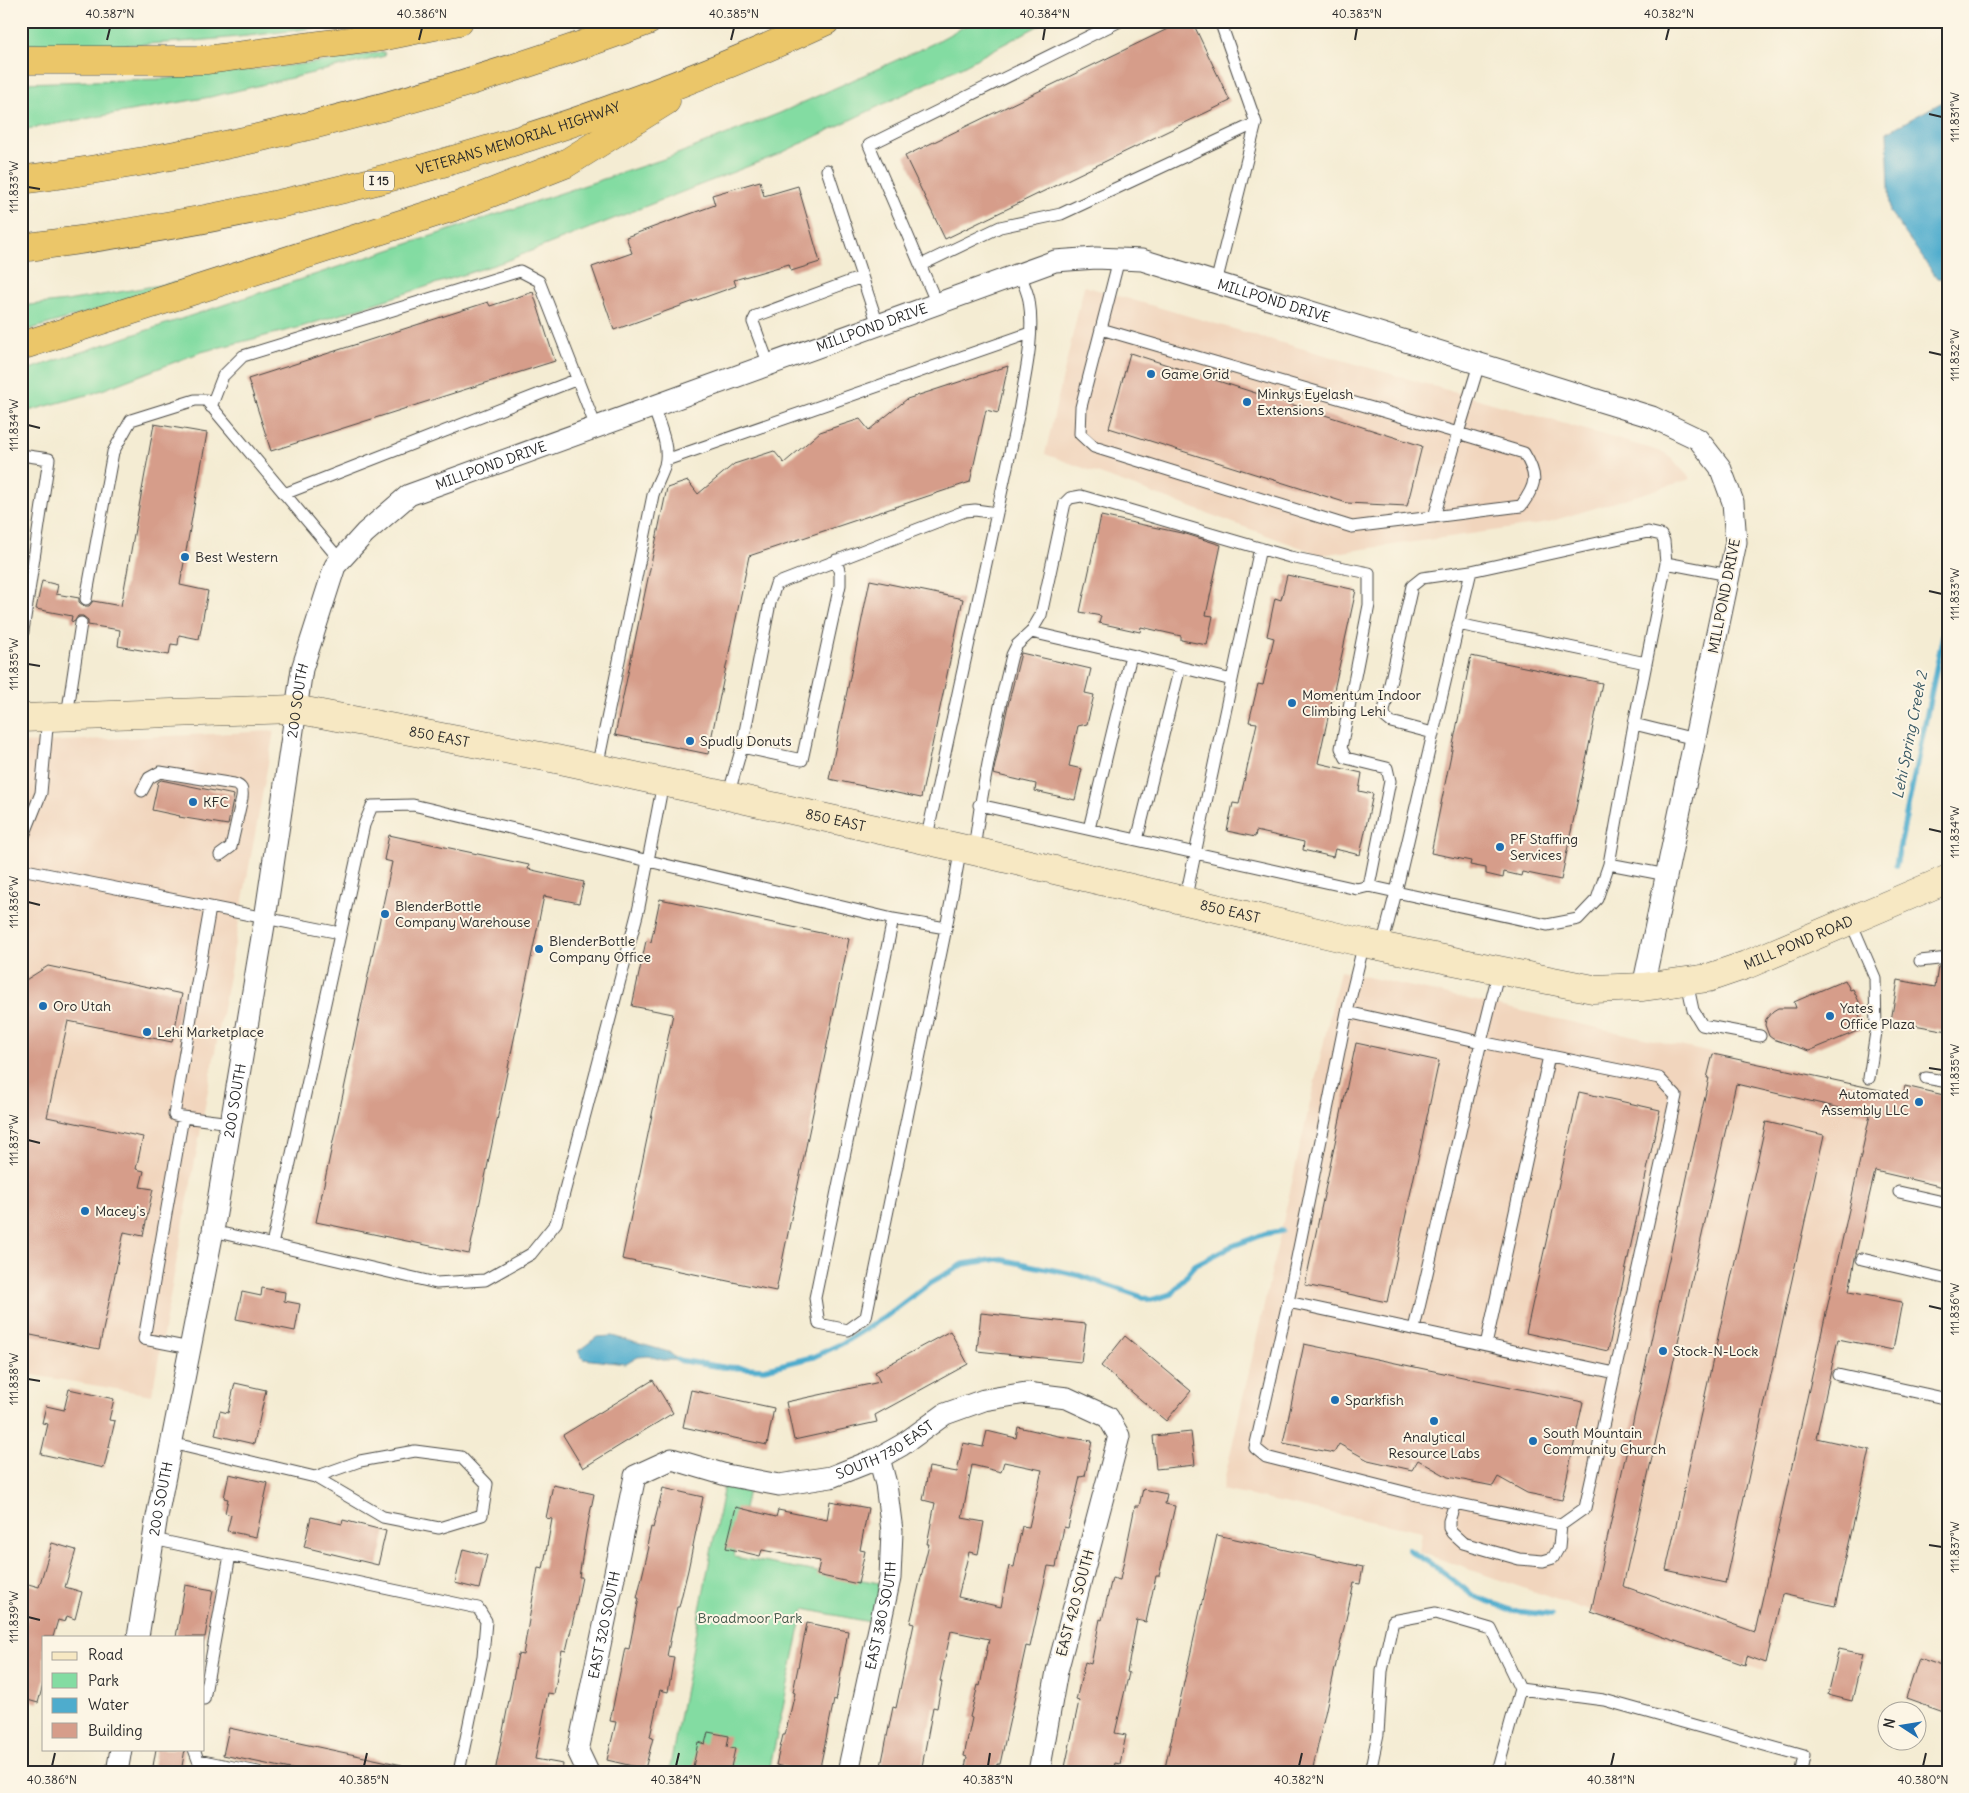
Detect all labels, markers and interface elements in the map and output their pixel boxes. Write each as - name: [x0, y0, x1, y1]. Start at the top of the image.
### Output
- text: 40.387°N: [85, 6, 135, 21]
- text: 40.386°N: [397, 6, 447, 21]
- text: 40.385°N: [709, 6, 759, 21]
- text: 40.384°N: [1020, 6, 1070, 21]
- text: 40.383°N: [1332, 6, 1382, 21]
- text: 40.382°N: [1644, 6, 1694, 21]
- text: 111.831°W: [1947, 92, 1962, 142]
- street label: VETERANS MEMORIAL HIGHWAY: [414, 97, 623, 179]
- text: 111.833°W: [6, 161, 21, 213]
- road number: I 15: [364, 172, 394, 190]
- street label: MILLPOND DRIVE: [1215, 275, 1332, 326]
- street label: MILLPOND DRIVE: [814, 299, 930, 356]
- text: 111.832°W: [1947, 329, 1962, 381]
- place label: Game Grid: [1161, 365, 1229, 383]
- marker: Game Grid: [1145, 368, 1157, 380]
- place label: Minkys Eyelash Extensions: [1257, 385, 1353, 419]
- marker: Minkys Eyelash Extensions: [1241, 396, 1253, 408]
- text: 111.834°W: [6, 399, 21, 451]
- street label: MILLPOND DRIVE: [433, 437, 549, 494]
- street label: MILLPOND DRIVE: [1704, 537, 1744, 655]
- place label: Best Western: [195, 548, 278, 566]
- marker: Best Western: [179, 551, 191, 563]
- text: 111.833°W: [1947, 568, 1962, 620]
- text: 111.835°W: [6, 638, 21, 690]
- street label: 200 SOUTH: [283, 661, 312, 739]
- water label: Lehi Spring Creek 2: [1888, 668, 1932, 800]
- place label: Momentum Indoor Climbing Lehi: [1302, 686, 1421, 720]
- marker: Momentum Indoor Climbing Lehi: [1286, 697, 1298, 709]
- street label: 850 EAST: [408, 722, 471, 751]
- place label: Spudly Donuts: [700, 732, 792, 750]
- marker: Spudly Donuts: [684, 735, 696, 747]
- place label: KFC: [203, 793, 229, 811]
- marker: KFC: [187, 796, 199, 808]
- street label: 850 EAST: [804, 805, 867, 835]
- text: 111.834°W: [1947, 806, 1962, 858]
- place label: PF Staffing Services: [1510, 830, 1578, 864]
- marker: PF Staffing Services: [1494, 841, 1506, 853]
- text: 111.836°W: [6, 876, 21, 928]
- street label: 850 EAST: [1198, 896, 1262, 927]
- place label: BlenderBottle Company Warehouse: [395, 897, 531, 931]
- marker: BlenderBottle Company Warehouse: [379, 908, 391, 920]
- street label: MILL POND ROAD: [1741, 911, 1856, 974]
- place label: BlenderBottle Company Office: [549, 932, 651, 966]
- marker: BlenderBottle Company Office: [533, 943, 545, 955]
- place label: Oro Utah: [53, 997, 111, 1015]
- place label: Yates Office Plaza: [1840, 999, 1915, 1033]
- marker: Oro Utah: [37, 1000, 49, 1012]
- marker: Yates Office Plaza: [1824, 1010, 1836, 1022]
- place label: Lehi Marketplace: [157, 1023, 264, 1041]
- marker: Lehi Marketplace: [141, 1026, 153, 1038]
- text: 111.835°W: [1947, 1044, 1962, 1096]
- street label: 200 SOUTH: [220, 1062, 250, 1139]
- place label: Automated Assembly LLC: [1821, 1085, 1909, 1119]
- marker: Automated Assembly LLC: [1913, 1096, 1925, 1108]
- text: 111.837°W: [6, 1114, 21, 1166]
- place label: Macey's: [95, 1202, 146, 1220]
- marker: Macey's: [79, 1205, 91, 1217]
- text: 111.836°W: [1947, 1283, 1962, 1335]
- place label: Stock-N-Lock: [1673, 1342, 1758, 1360]
- marker: Stock-N-Lock: [1657, 1345, 1669, 1357]
- text: 111.838°W: [6, 1353, 21, 1405]
- place label: Sparkfish: [1345, 1391, 1404, 1409]
- marker: Sparkfish: [1329, 1394, 1341, 1406]
- marker: Analytical Resource Labs: [1428, 1415, 1440, 1427]
- street label: SOUTH 730 EAST: [833, 1416, 937, 1483]
- place label: South Mountain Community Church: [1543, 1424, 1666, 1458]
- place label: Analytical Resource Labs: [1388, 1428, 1480, 1462]
- marker: South Mountain Community Church: [1527, 1435, 1539, 1447]
- street label: 200 SOUTH: [145, 1460, 177, 1537]
- text: 111.837°W: [1947, 1521, 1962, 1573]
- street label: EAST 420 SOUTH: [1052, 1548, 1098, 1658]
- street label: EAST 380 SOUTH: [861, 1561, 900, 1671]
- street label: EAST 320 SOUTH: [584, 1570, 624, 1680]
- text: 111.839°W: [6, 1591, 21, 1643]
- park label: Broadmoor Park: [698, 1609, 802, 1627]
- legend: [42, 1636, 205, 1750]
- text: Road: [88, 1645, 123, 1664]
- text: Park: [88, 1671, 119, 1690]
- text: Water: [88, 1695, 129, 1714]
- north arrow: [1876, 1700, 1926, 1750]
- text: N: [1879, 1717, 1899, 1730]
- text: Building: [88, 1721, 143, 1740]
- text: 40.386°N: [27, 1772, 77, 1787]
- text: 40.385°N: [339, 1772, 389, 1787]
- text: 40.384°N: [651, 1772, 701, 1787]
- text: 40.383°N: [963, 1772, 1013, 1787]
- text: 40.382°N: [1274, 1772, 1324, 1787]
- text: 40.381°N: [1587, 1772, 1635, 1787]
- text: 40.380°N: [1897, 1772, 1949, 1787]

